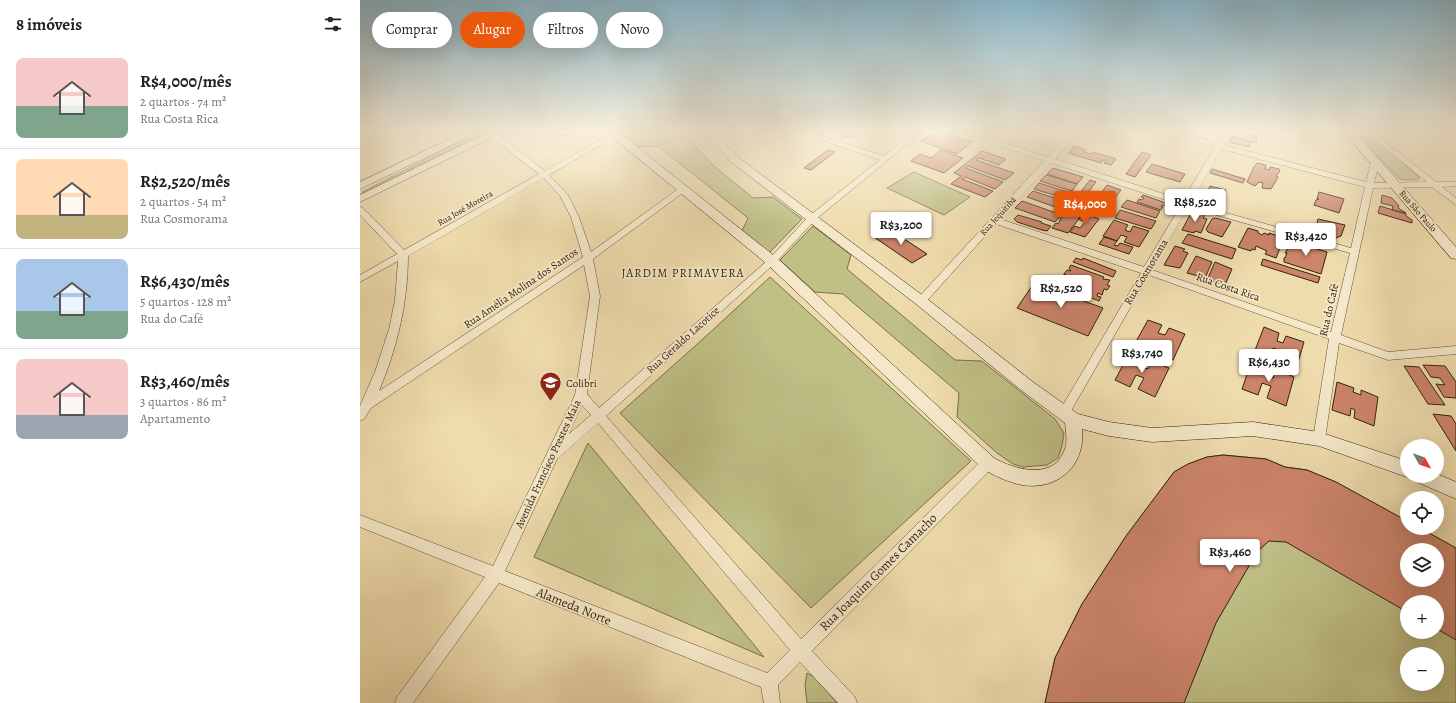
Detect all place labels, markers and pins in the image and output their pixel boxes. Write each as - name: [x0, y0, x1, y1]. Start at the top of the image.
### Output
- pin: R$8,520: [1158, 189, 1232, 223]
- pin: R$4,000: [1048, 191, 1122, 225]
- pin: R$3,200: [864, 212, 938, 246]
- pin: R$3,420: [1269, 223, 1343, 257]
- pin: R$2,520: [1024, 275, 1098, 309]
- pin: R$3,740: [1105, 340, 1179, 374]
- pin: R$6,430: [1232, 349, 1306, 383]
- school or university icon: Colibri: [538, 370, 564, 403]
- place label: Colibri: [566, 376, 597, 391]
- pin: R$3,460: [1193, 539, 1267, 573]

